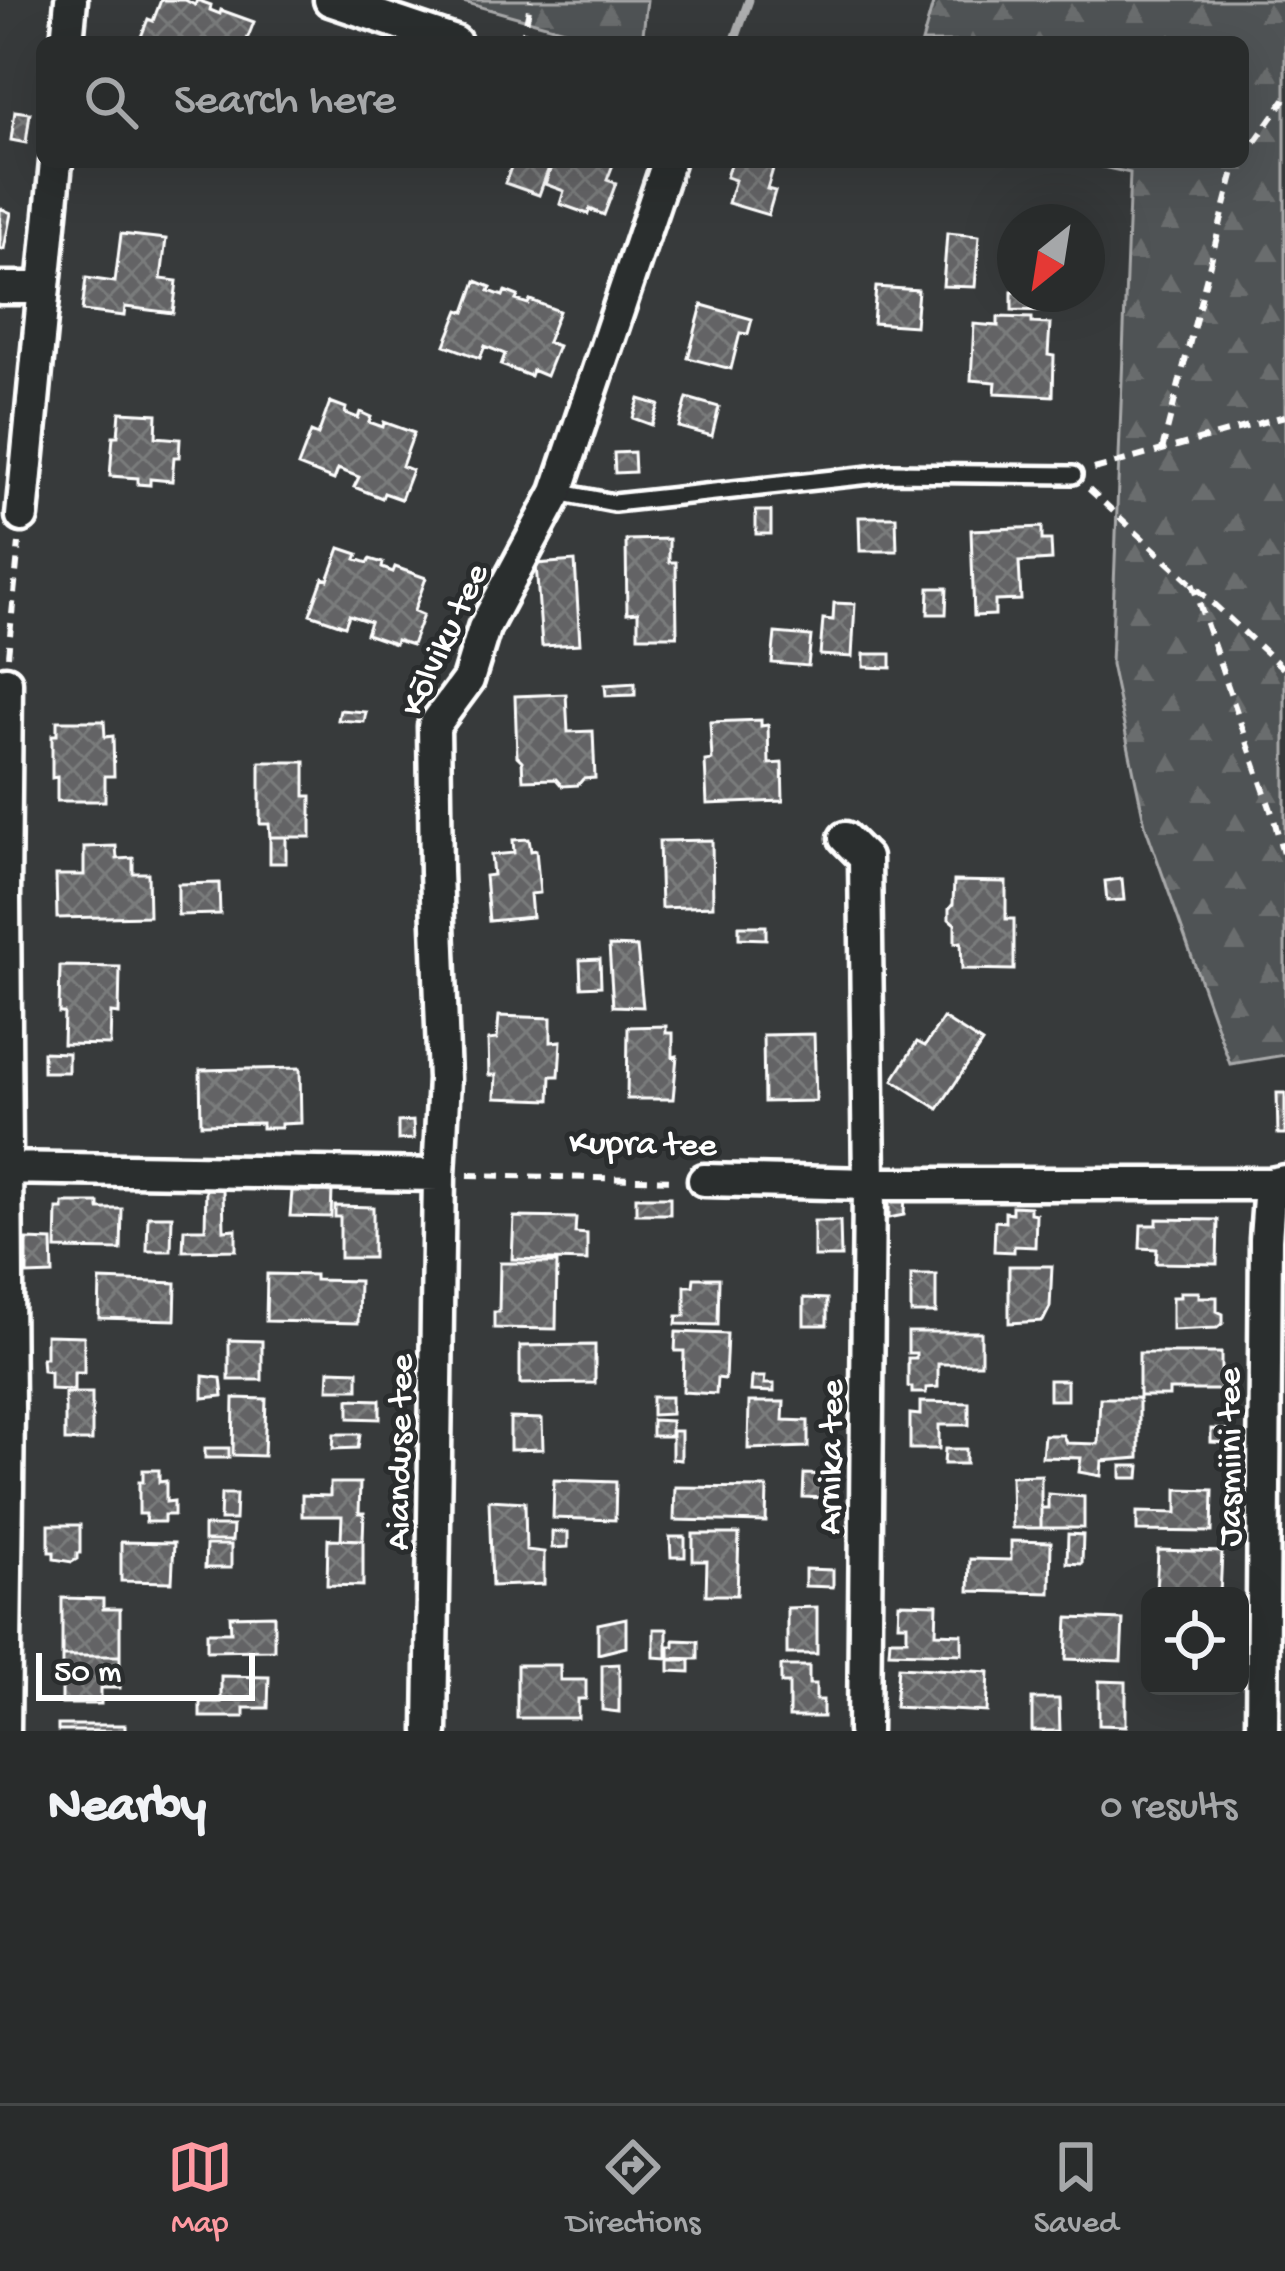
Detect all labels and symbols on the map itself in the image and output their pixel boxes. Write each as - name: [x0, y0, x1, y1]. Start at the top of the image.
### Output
- north arrow: [997, 204, 1105, 312]
- street label: Kõlviku tee: [393, 557, 501, 724]
- street label: Kupra tee: [569, 1124, 717, 1169]
- street label: Aianduse tee: [379, 1353, 426, 1551]
- street label: Jasmiini tee: [1211, 1367, 1254, 1546]
- street label: Arnika tee: [811, 1379, 856, 1535]
- scale bar: [36, 1647, 255, 1700]

